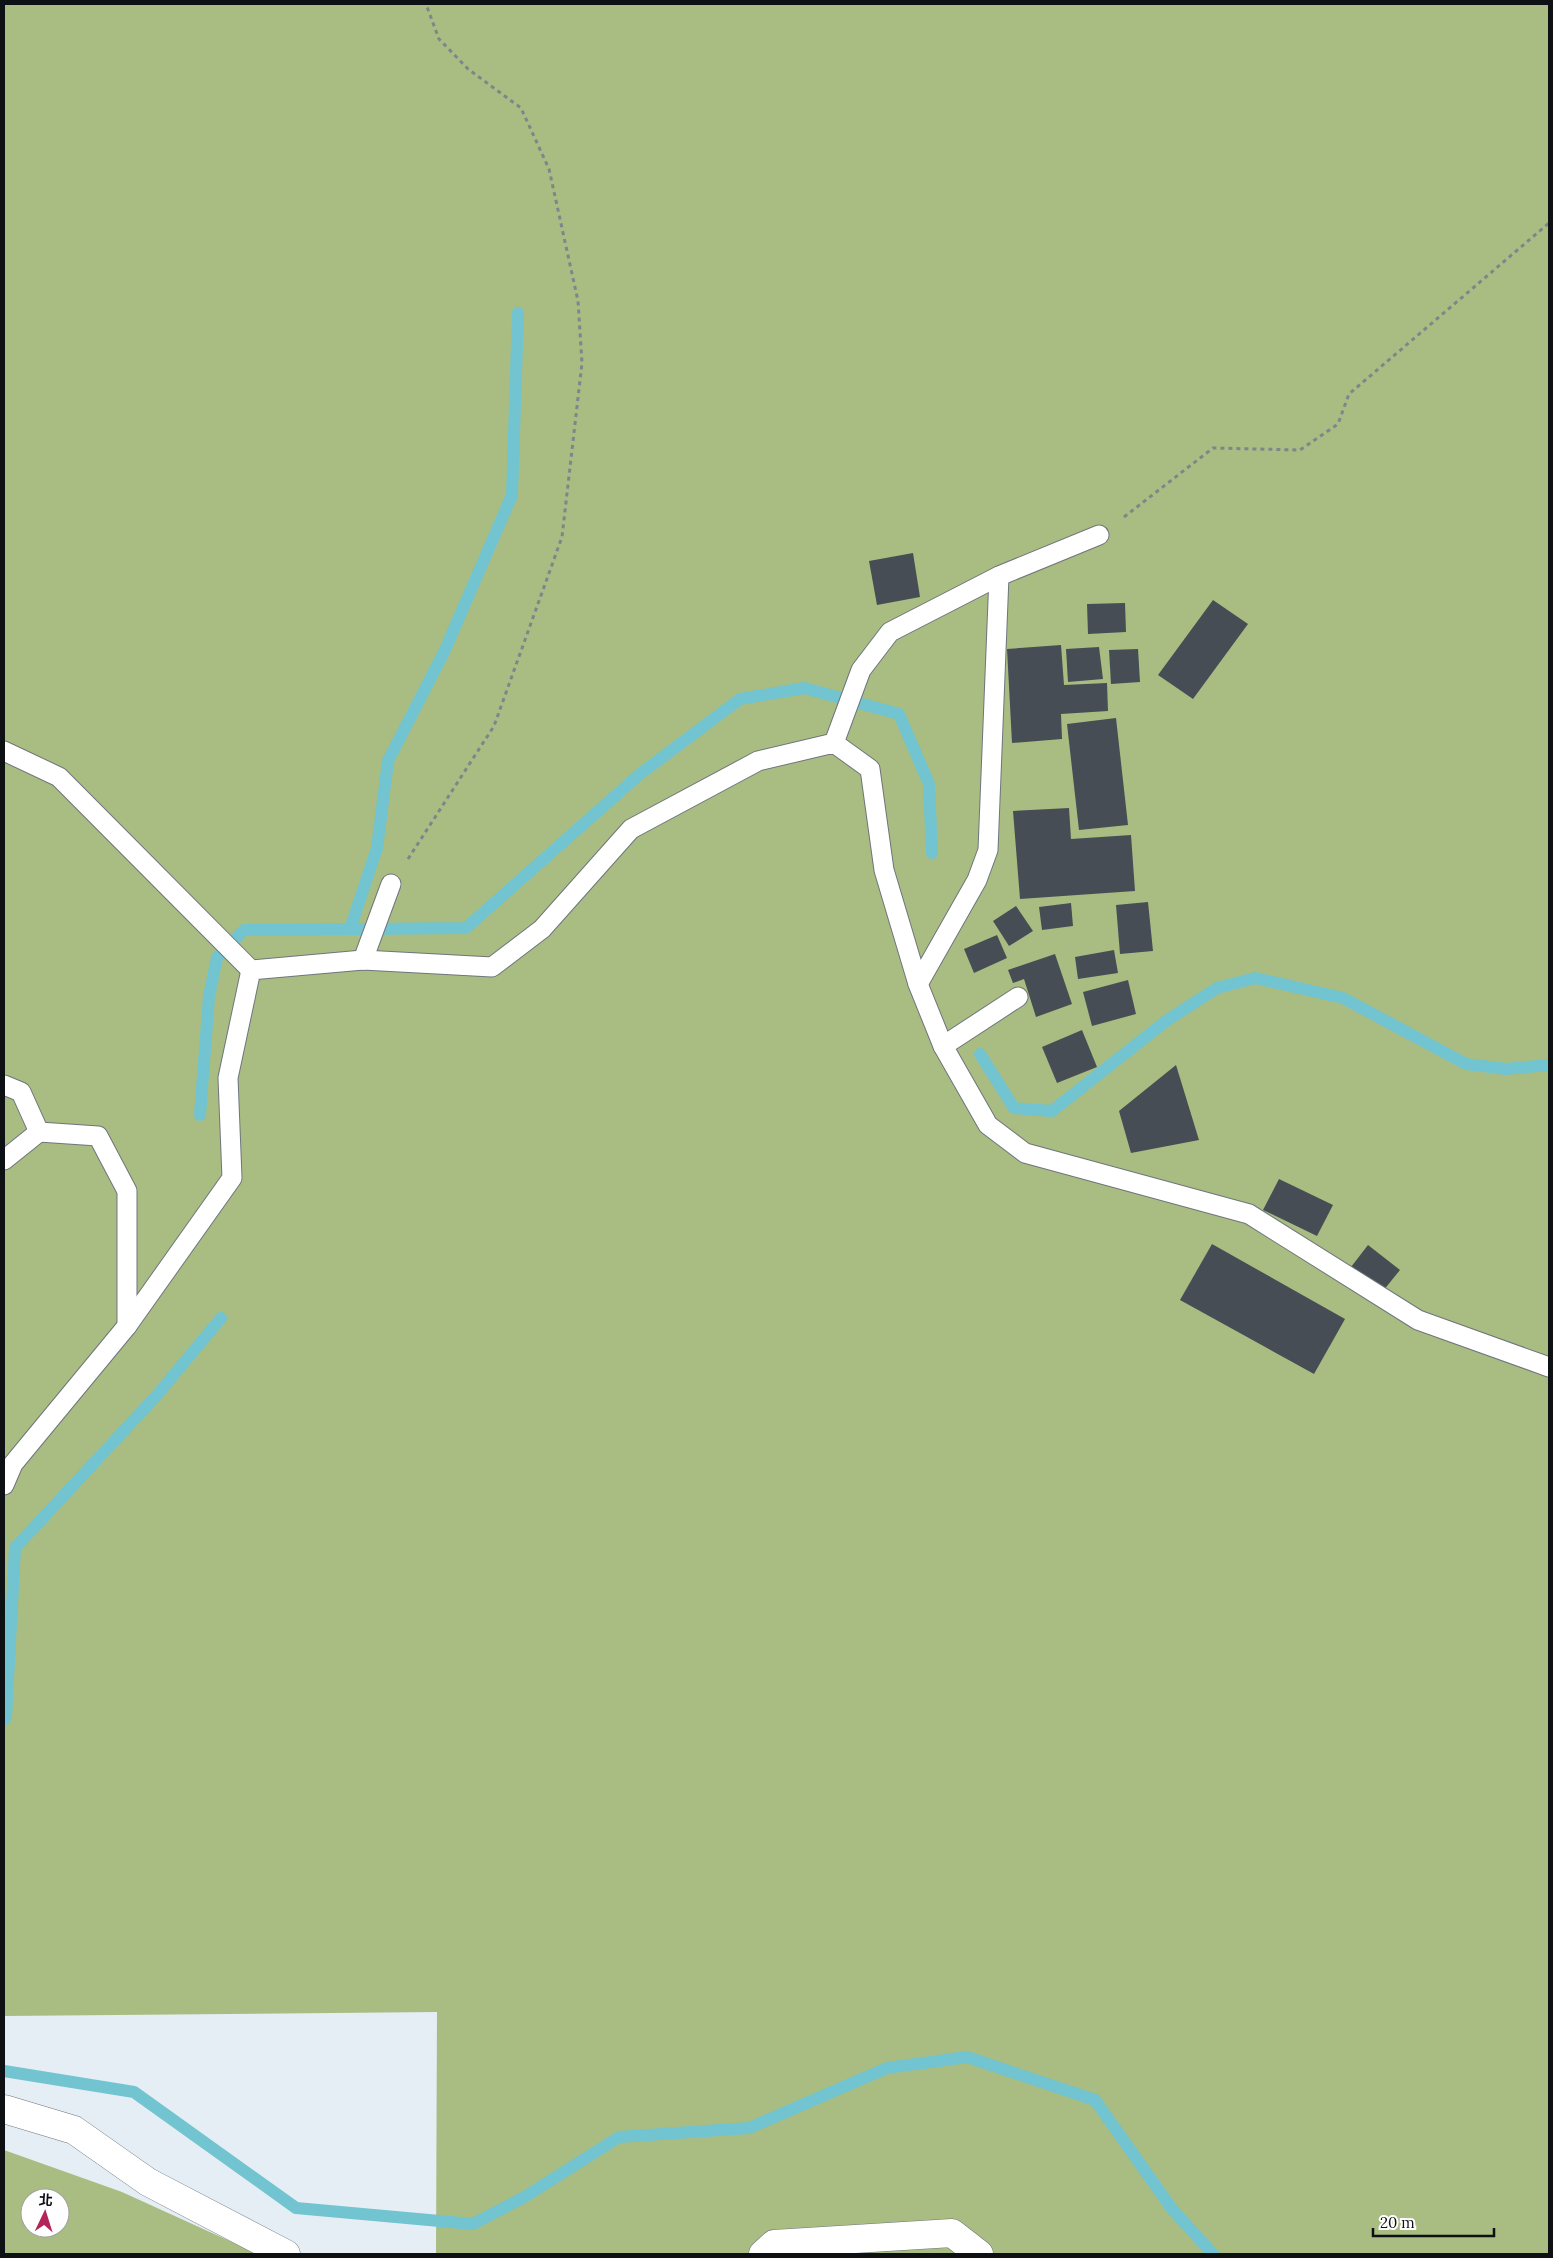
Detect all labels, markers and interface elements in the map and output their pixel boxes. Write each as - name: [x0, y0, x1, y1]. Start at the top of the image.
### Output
- north arrow: [20, 2188, 70, 2238]
- text: 北: [38, 2191, 54, 2209]
- scale bar: [1373, 2206, 1494, 2238]
- text: 20 m: [1380, 2213, 1415, 2232]

